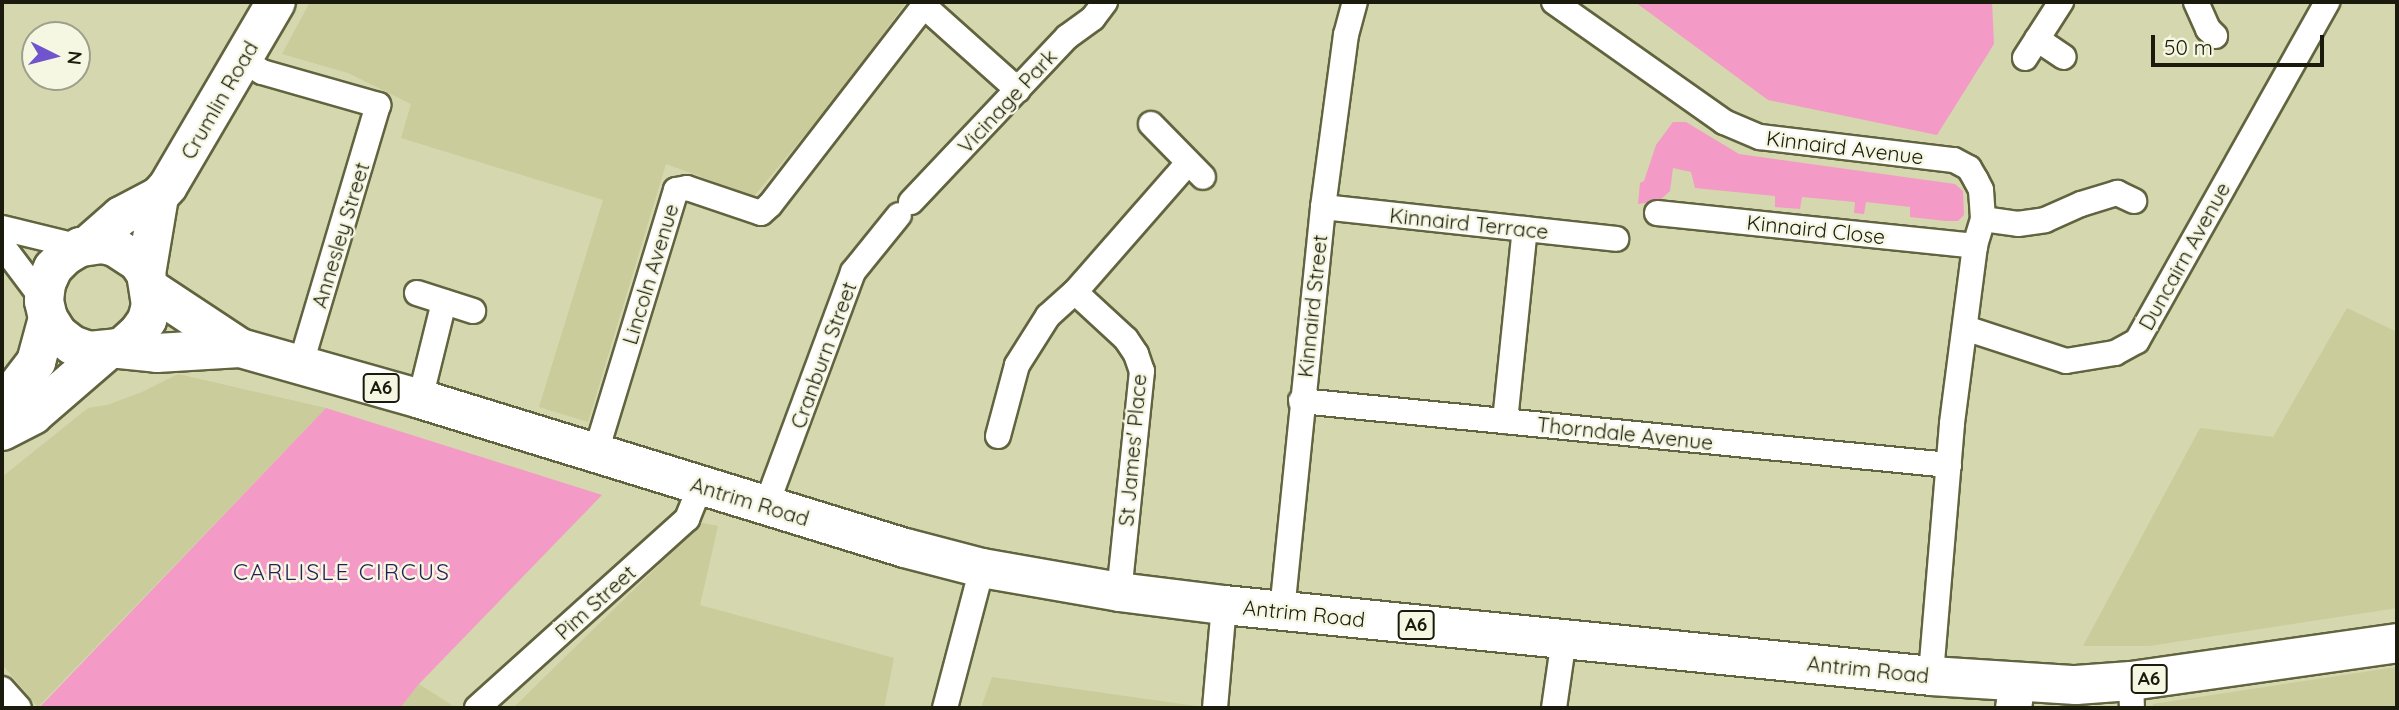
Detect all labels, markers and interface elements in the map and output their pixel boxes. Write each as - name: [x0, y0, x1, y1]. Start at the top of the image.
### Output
- north arrow: [21, 21, 91, 91]
- scale bar: [2154, 21, 2327, 65]
- text: 50 m: [2164, 34, 2213, 60]
- street label: Crumlin Road: [175, 36, 263, 164]
- street label: Vicinage Park: [952, 44, 1062, 158]
- text: N: [62, 50, 88, 66]
- street label: Kinnaird Avenue: [1765, 125, 1925, 169]
- street label: Annesley Street: [306, 159, 374, 311]
- street label: Duncairn Avenue: [2133, 178, 2235, 334]
- street label: Lincoln Avenue: [617, 201, 683, 347]
- street label: Kinnaird Terrace: [1388, 202, 1550, 244]
- street label: Kinnaird Close: [1746, 209, 1886, 249]
- street label: Kinnaird Street: [1292, 233, 1332, 379]
- street label: Cranburn Street: [785, 278, 861, 432]
- road number: A6: [362, 372, 400, 404]
- street label: St James' Place: [1113, 373, 1151, 527]
- street label: Thorndale Avenue: [1536, 411, 1714, 455]
- street label: Antrim Road: [688, 471, 812, 531]
- district label: CARLISLE CIRCUS: [235, 558, 449, 586]
- street label: Pim Street: [550, 559, 640, 645]
- street label: Antrim Road: [1242, 594, 1366, 632]
- road number: A6: [1397, 610, 1435, 640]
- street label: Antrim Road: [1806, 650, 1930, 688]
- road number: A6: [2130, 664, 2168, 694]

